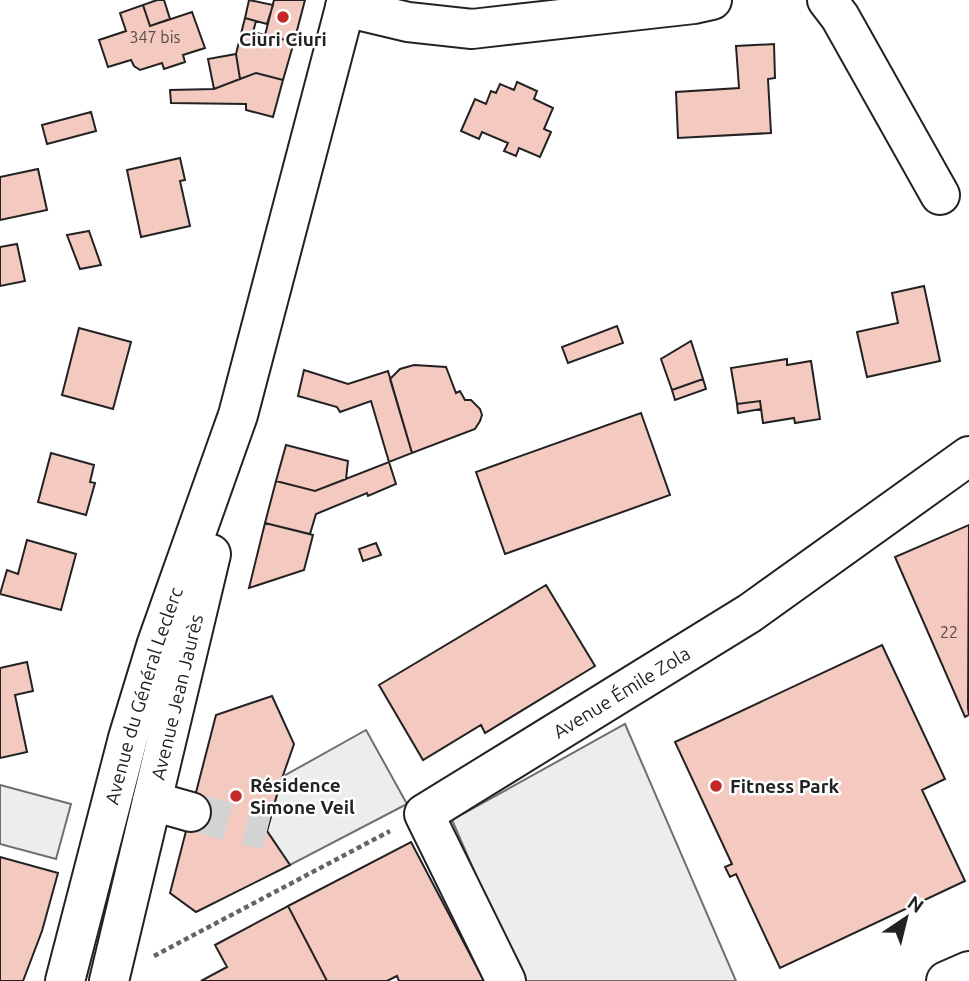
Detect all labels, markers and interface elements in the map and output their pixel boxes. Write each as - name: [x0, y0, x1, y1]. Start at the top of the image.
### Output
- marker: Ciuri Ciuri: [275, 9, 291, 25]
- house number: 347 bis: [130, 28, 181, 46]
- place label: Ciuri Ciuri: [239, 28, 327, 50]
- street label: Avenue du Général Leclerc: [100, 584, 187, 807]
- street label: Avenue Jean Jaurès: [146, 612, 207, 782]
- house number: 22: [940, 623, 958, 641]
- street label: Avenue Émile Zola: [549, 642, 694, 743]
- place label: Résidence Simone Veil: [250, 774, 355, 818]
- place label: Fitness Park: [730, 775, 839, 797]
- marker: Fitness Park: [708, 778, 724, 794]
- marker: Résidence Simone Veil: [228, 788, 244, 804]
- north arrow: [871, 883, 941, 953]
- text: N: [904, 891, 928, 917]

